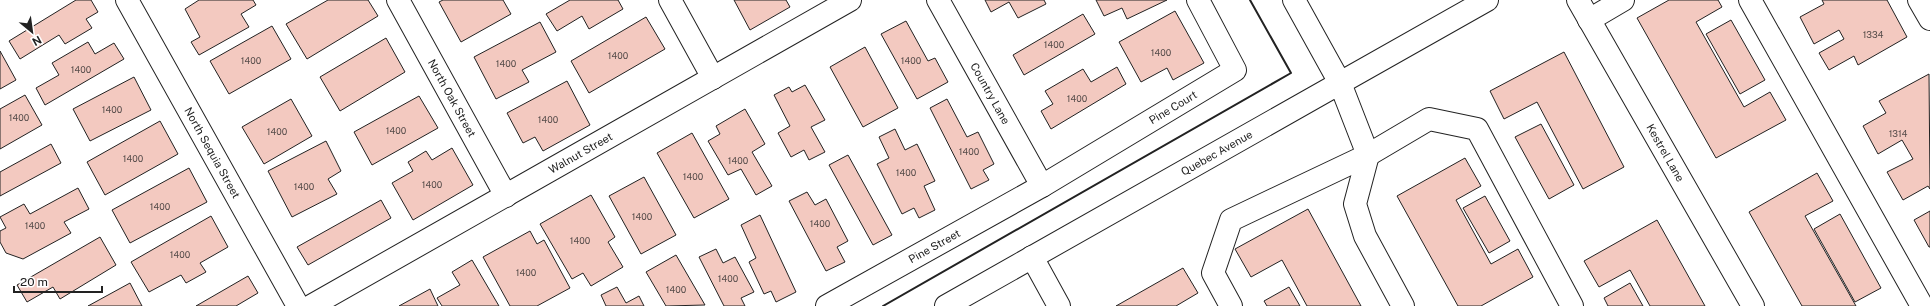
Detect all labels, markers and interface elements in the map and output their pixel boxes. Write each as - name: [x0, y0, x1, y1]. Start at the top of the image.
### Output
- north arrow: [12, 12, 52, 52]
- house number: 1334: [1863, 29, 1884, 40]
- text: N: [30, 33, 44, 48]
- house number: 1400: [1044, 39, 1065, 50]
- house number: 1400: [1151, 47, 1172, 58]
- house number: 1400: [608, 50, 629, 61]
- house number: 1400: [241, 55, 262, 66]
- house number: 1400: [901, 55, 922, 66]
- street label: North Oak Street: [426, 57, 478, 139]
- house number: 1400: [496, 58, 517, 69]
- street label: Country Lane: [968, 61, 1012, 126]
- house number: 1400: [71, 64, 92, 75]
- street label: Pine Court: [1147, 88, 1199, 126]
- house number: 1400: [1067, 93, 1088, 104]
- house number: 1400: [102, 104, 123, 115]
- street label: North Sequia Street: [182, 105, 243, 200]
- house number: 1400: [9, 112, 30, 123]
- house number: 1400: [538, 114, 559, 125]
- street label: Kestrel Lane: [1644, 122, 1687, 184]
- house number: 1400: [386, 125, 407, 136]
- house number: 1400: [267, 126, 288, 137]
- street label: Quebec Avenue: [1179, 128, 1254, 178]
- house number: 1314: [1889, 128, 1908, 139]
- street label: Walnut Street: [547, 130, 615, 176]
- house number: 1400: [959, 146, 980, 157]
- house number: 1400: [123, 153, 144, 164]
- house number: 1400: [728, 155, 749, 166]
- house number: 1400: [896, 167, 917, 178]
- house number: 1400: [683, 171, 704, 182]
- house number: 1400: [422, 179, 443, 190]
- house number: 1400: [294, 181, 315, 192]
- house number: 1400: [150, 201, 171, 212]
- house number: 1400: [632, 211, 653, 222]
- house number: 1400: [810, 218, 831, 229]
- house number: 1400: [25, 220, 46, 231]
- street label: Pine Street: [907, 227, 962, 265]
- house number: 1400: [570, 235, 591, 246]
- house number: 1400: [170, 249, 191, 260]
- house number: 1400: [516, 267, 537, 278]
- scale bar: [14, 268, 102, 294]
- house number: 1400: [718, 273, 739, 284]
- text: 20 m: [20, 275, 48, 289]
- house number: 1400: [666, 284, 687, 295]

